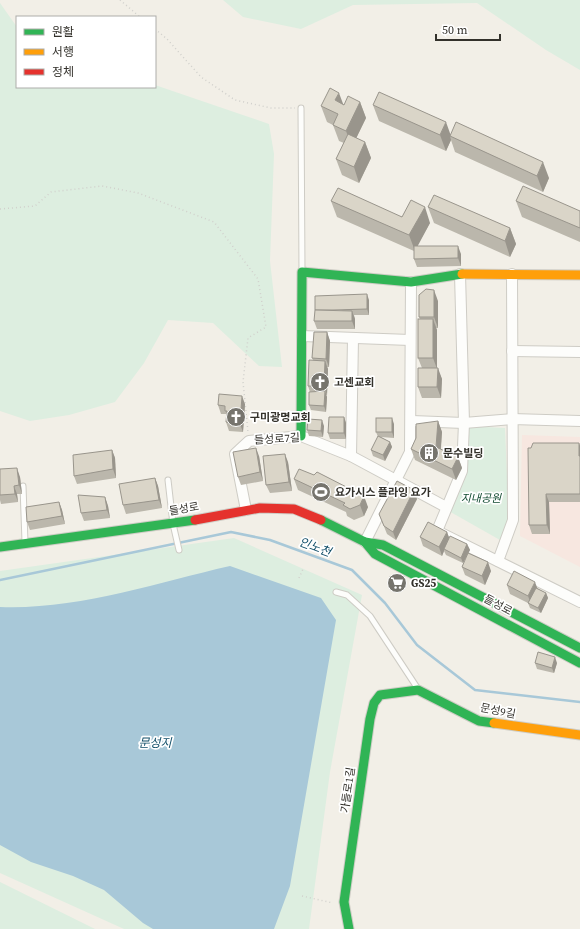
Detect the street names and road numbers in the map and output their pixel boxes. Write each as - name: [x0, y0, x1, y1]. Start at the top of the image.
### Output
- street label: 들성로7길: [254, 430, 300, 448]
- street label: 들성로: [168, 499, 200, 519]
- street label: 들성로: [481, 591, 515, 619]
- street label: 문성9길: [479, 700, 517, 722]
- street label: 가들로1길: [337, 766, 359, 814]

